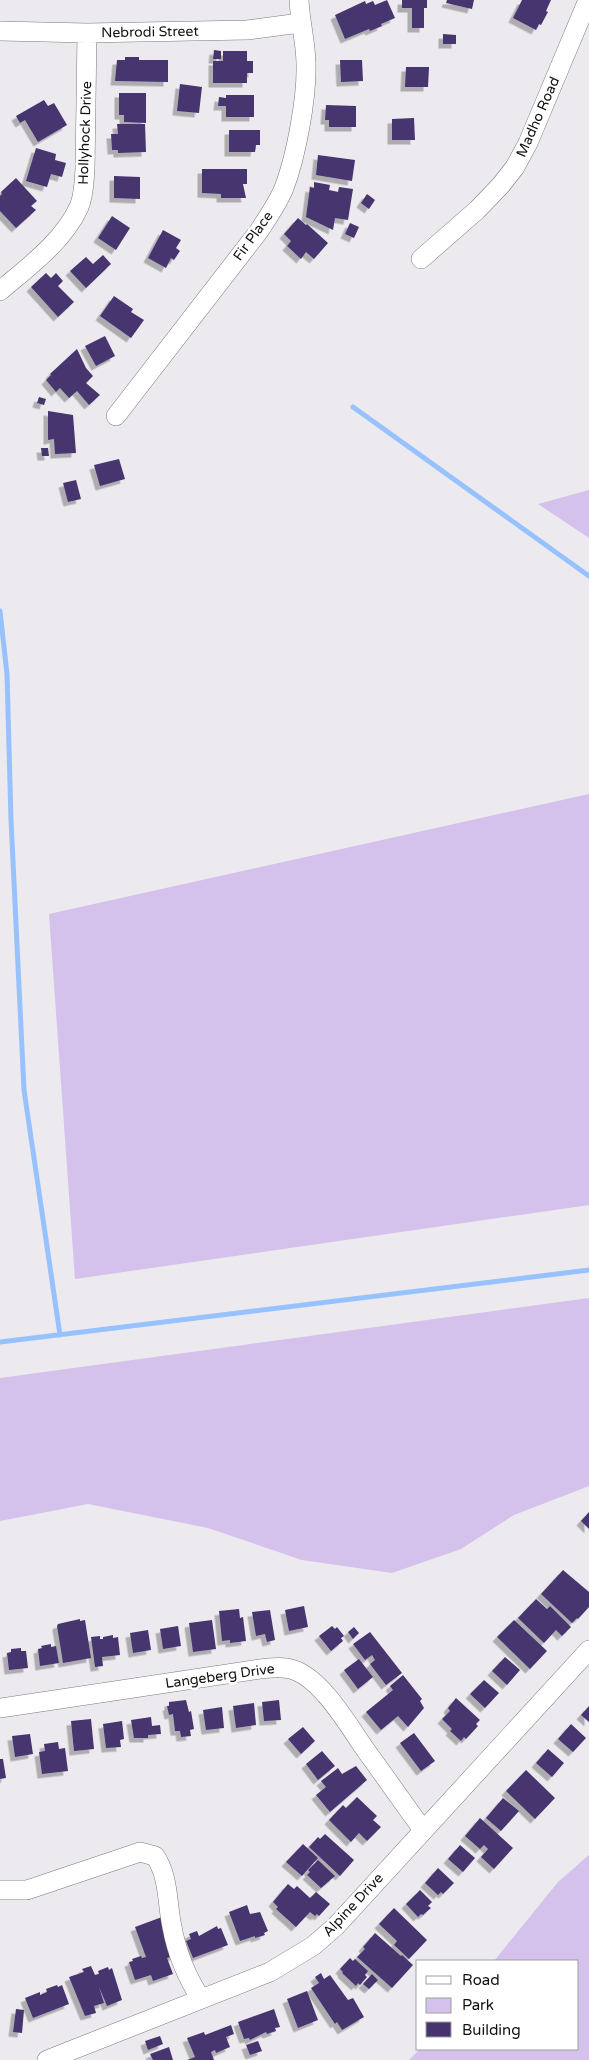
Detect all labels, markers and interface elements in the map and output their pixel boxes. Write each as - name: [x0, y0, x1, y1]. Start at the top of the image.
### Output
- street label: Nebrodi Street: [101, 23, 200, 41]
- street label: Madho Road: [513, 74, 563, 160]
- street label: Hollyhock Drive: [75, 81, 95, 185]
- street label: Fir Place: [229, 208, 277, 264]
- street label: Langeberg Drive: [164, 1660, 276, 1692]
- street label: Alpine Drive: [319, 1870, 387, 1940]
- legend: [416, 1960, 579, 2050]
- text: Road: [462, 1971, 500, 1989]
- text: Park: [462, 1996, 494, 2014]
- text: Building: [462, 2021, 521, 2039]

